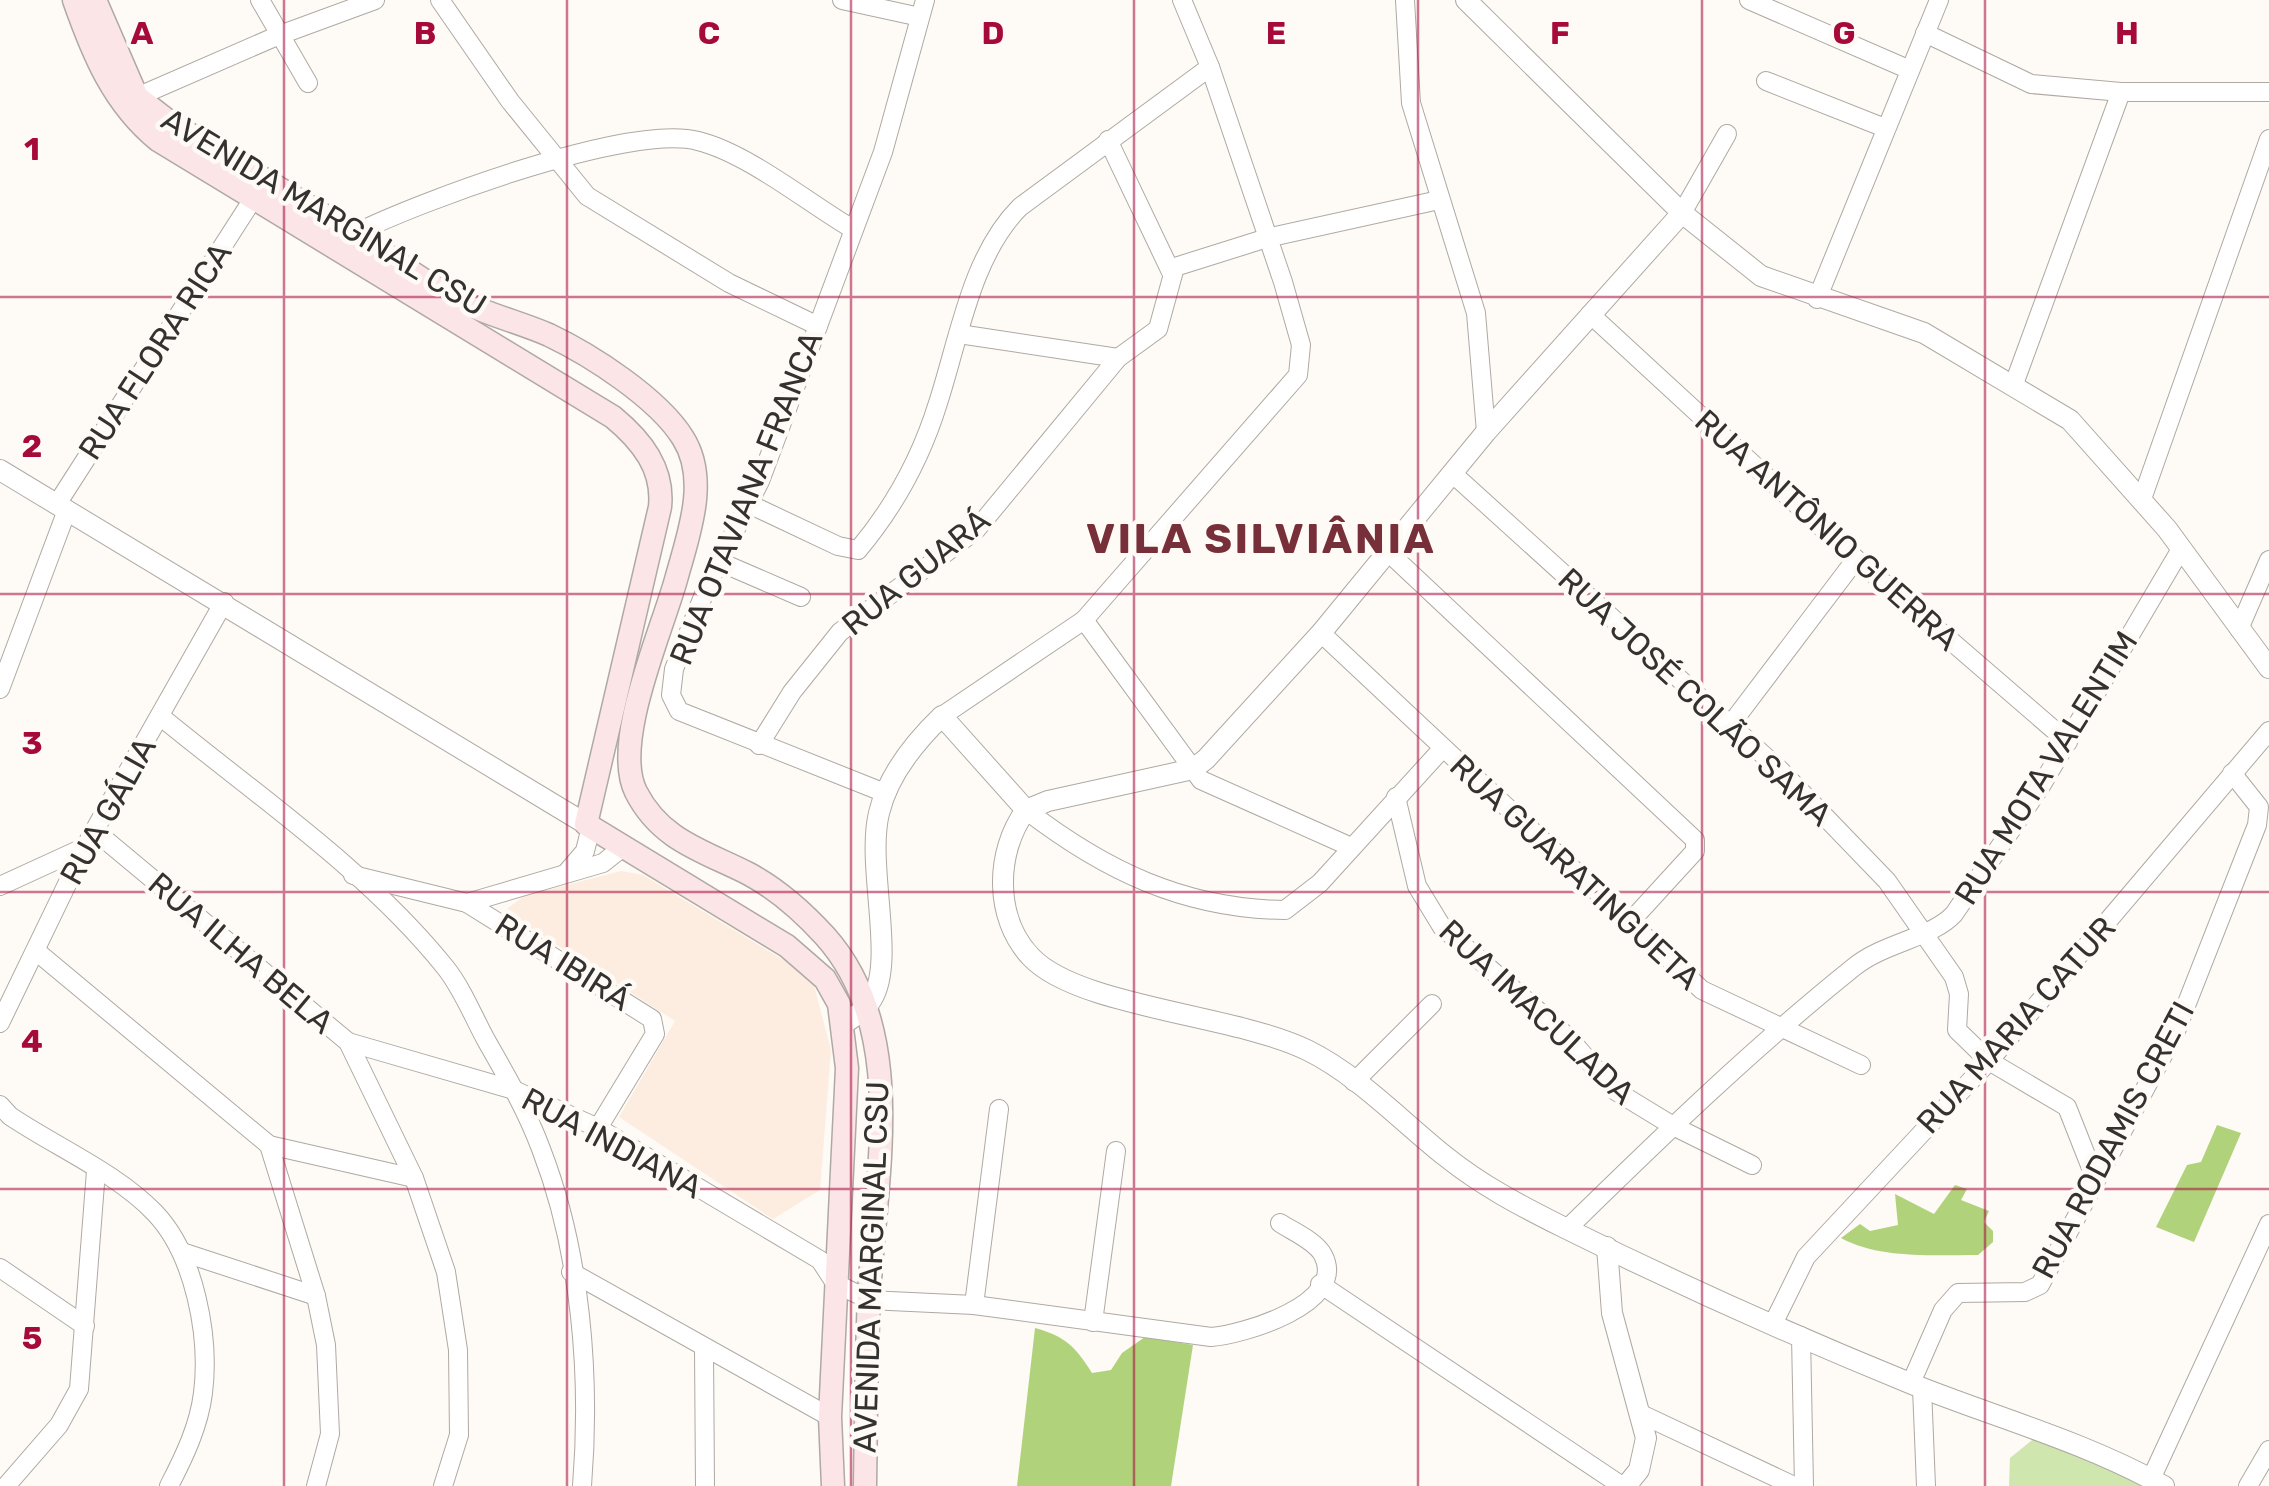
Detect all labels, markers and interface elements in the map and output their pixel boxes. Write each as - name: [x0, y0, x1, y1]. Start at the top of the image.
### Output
- text: A: [131, 14, 154, 52]
- text: B: [414, 14, 436, 52]
- text: C: [698, 14, 720, 52]
- text: D: [982, 14, 1004, 52]
- text: E: [1266, 14, 1286, 52]
- text: F: [1550, 14, 1570, 52]
- text: G: [1832, 14, 1856, 52]
- text: H: [2115, 14, 2139, 52]
- street label: AVENIDA MARGINAL CSU: [155, 100, 493, 324]
- text: 1: [24, 130, 40, 168]
- street label: RUA FLORA RICA: [71, 235, 239, 467]
- street label: RUA OTAVIANA FRANCA: [662, 326, 830, 670]
- street label: RUA ANTÔNIO GUERRA: [1687, 402, 1967, 658]
- text: 2: [22, 427, 42, 465]
- street label: RUA GUARÁ: [834, 501, 998, 643]
- district label: VILA SILVIÂNIA: [1086, 514, 1436, 564]
- street label: RUA JOSÉ COLÃO SAMA: [1550, 560, 1840, 834]
- street label: RUA MOTA VALENTIM: [1946, 624, 2146, 912]
- text: 3: [21, 724, 43, 762]
- street label: RUA GÁLIA: [52, 731, 164, 891]
- street label: RUA GUARATINGUETA: [1442, 746, 1708, 998]
- street label: RUA ILHA BELA: [141, 865, 341, 1041]
- street label: RUA IBIRÁ: [488, 905, 638, 1019]
- street label: RUA MARIA CATUR: [1909, 909, 2123, 1141]
- street label: RUA IMACULADA: [1432, 912, 1642, 1112]
- street label: RUA RODAMIS CRETI: [2024, 995, 2202, 1285]
- text: 4: [21, 1022, 43, 1060]
- street label: RUA INDIANA: [516, 1080, 708, 1206]
- street label: AVENIDA MARGINAL CSU: [846, 1080, 896, 1454]
- text: 5: [22, 1319, 42, 1357]

